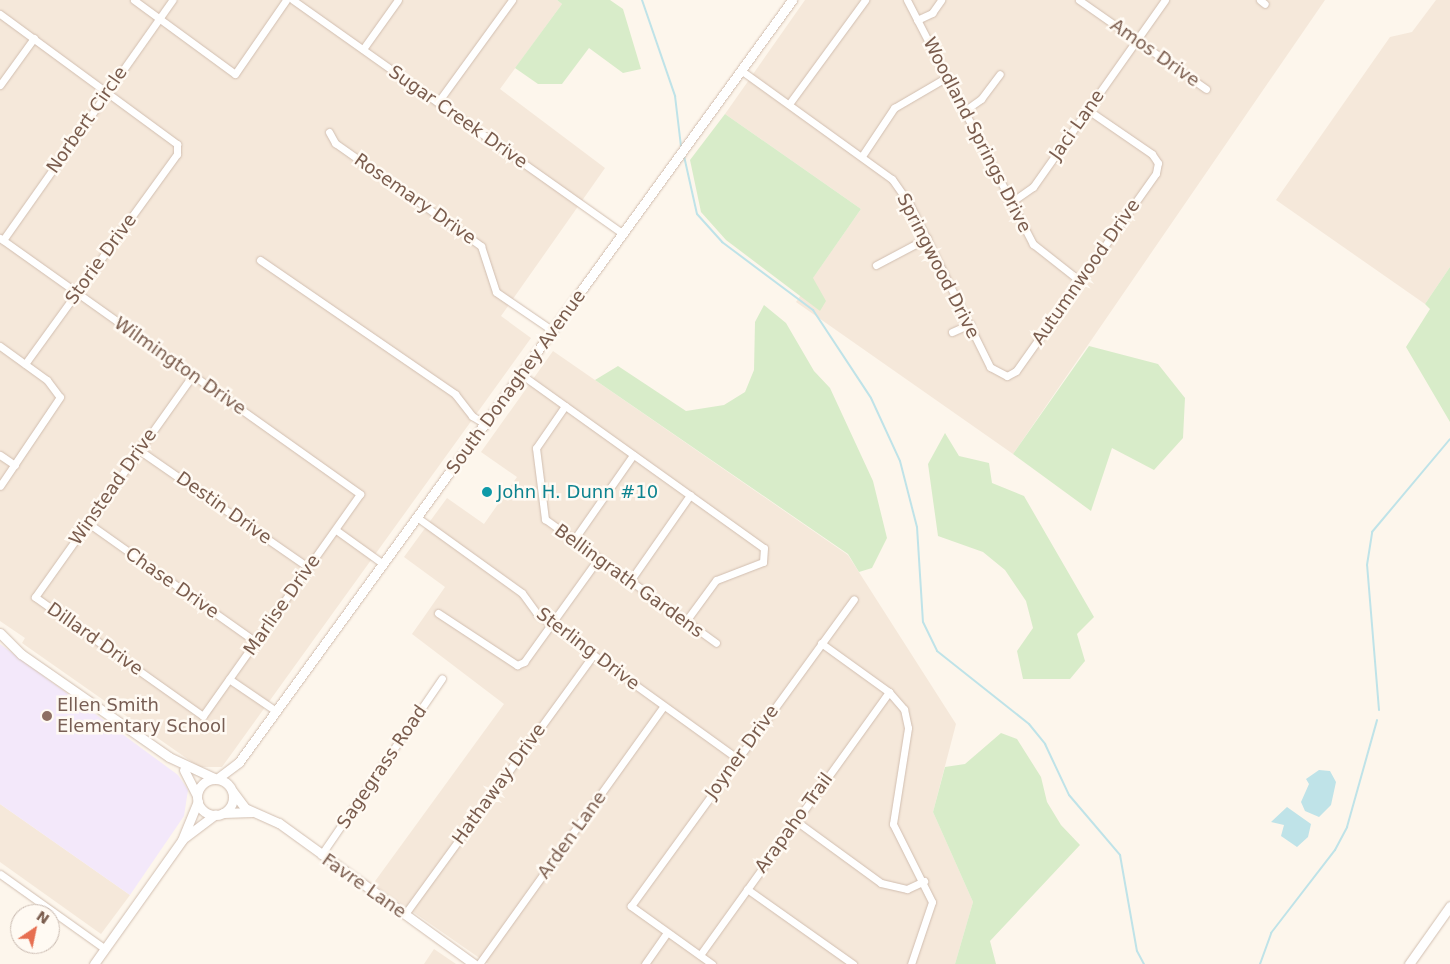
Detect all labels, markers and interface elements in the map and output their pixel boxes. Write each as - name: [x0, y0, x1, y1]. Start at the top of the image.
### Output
- street label: Amos Drive: [1106, 14, 1204, 92]
- street label: Woodland Springs Drive: [918, 34, 1036, 236]
- street label: Sugar Creek Drive: [385, 61, 531, 173]
- street label: Norbert Circle: [42, 63, 132, 177]
- street label: Jaci Lane: [1045, 86, 1109, 164]
- street label: Rosemary Drive: [350, 149, 480, 249]
- street label: Springwood Drive: [892, 190, 984, 342]
- street label: Autumnwood Drive: [1028, 195, 1144, 349]
- street label: Storie Drive: [61, 209, 141, 309]
- street label: South Donaghey Avenue: [442, 286, 590, 478]
- street label: Wilmington Drive: [110, 312, 250, 420]
- street label: Winstead Drive: [65, 424, 161, 550]
- street label: Destin Drive: [172, 467, 276, 549]
- place label: John H. Dunn #10: [497, 481, 658, 503]
- marker: John H. Dunn #10: [481, 486, 493, 498]
- street label: Bellingrath Gardens: [550, 520, 708, 642]
- street label: Chase Drive: [121, 543, 223, 623]
- street label: Marlise Drive: [239, 550, 325, 660]
- street label: Dillard Drive: [43, 598, 147, 680]
- street label: Sterling Drive: [532, 603, 644, 695]
- place label: Ellen Smith Elementary School: [57, 695, 226, 738]
- street label: Sagegrass Road: [333, 701, 431, 833]
- street label: Joyner Drive: [701, 701, 783, 803]
- marker: Ellen Smith Elementary School: [41, 710, 53, 722]
- street label: Hathaway Drive: [448, 719, 550, 849]
- street label: Arapaho Trail: [751, 769, 837, 877]
- street label: Arden Lane: [533, 787, 611, 883]
- street label: Favre Lane: [318, 849, 410, 923]
- north arrow: [10, 904, 60, 954]
- text: N: [33, 907, 52, 927]

